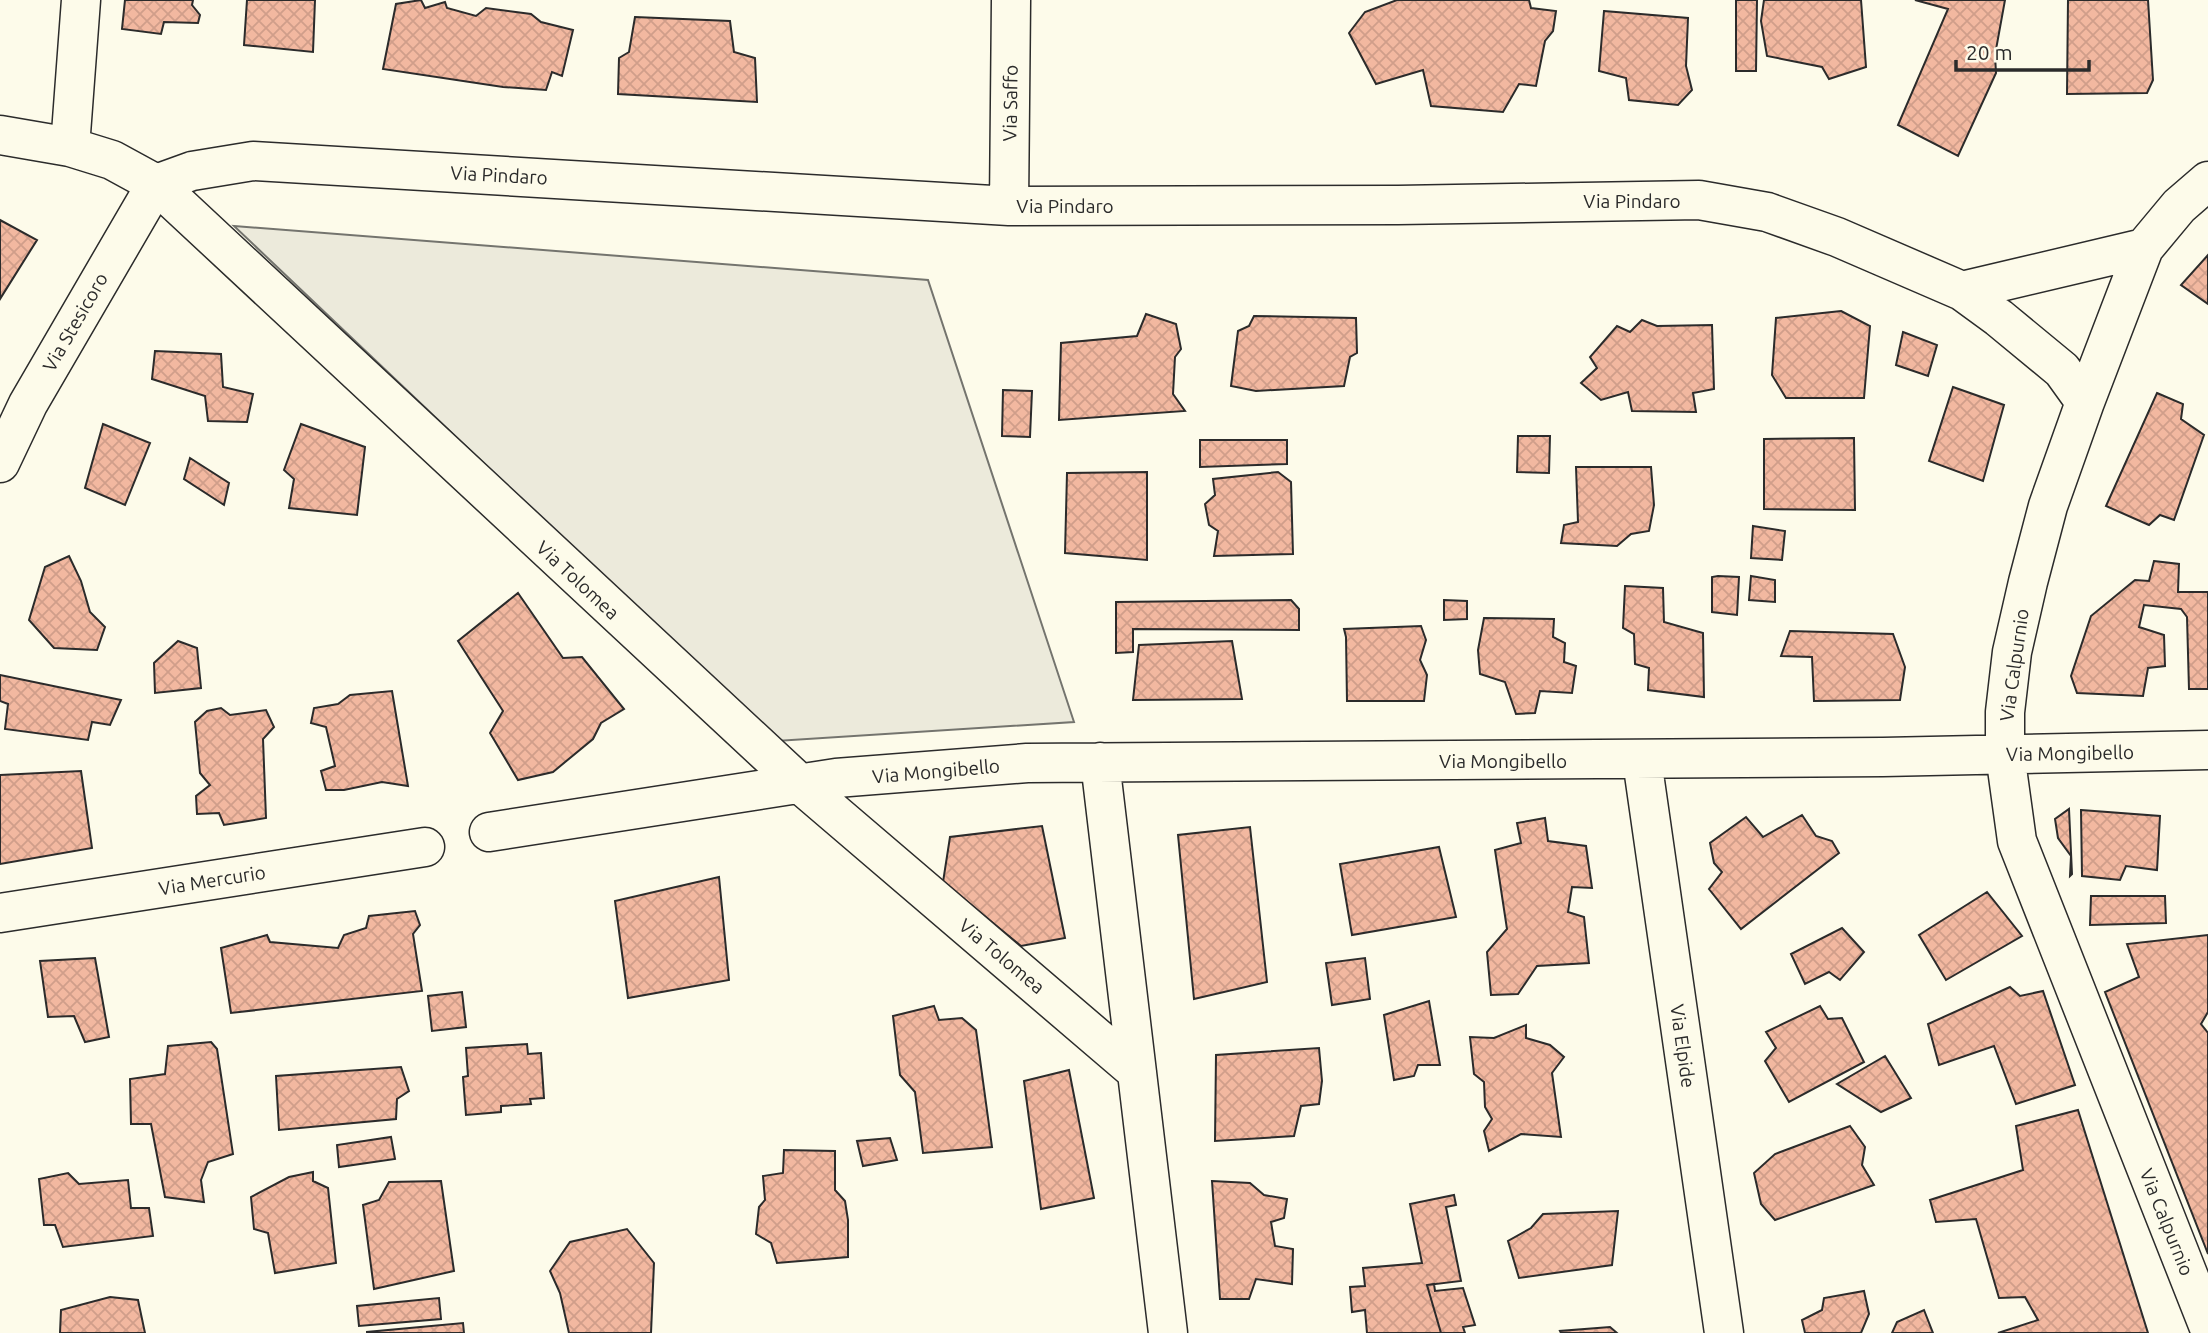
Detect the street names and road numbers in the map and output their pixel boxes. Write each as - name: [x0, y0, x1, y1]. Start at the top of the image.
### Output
- street label: Via Saffo: [998, 64, 1022, 142]
- street label: Via Pindaro: [450, 161, 548, 189]
- street label: Via Pindaro: [1583, 190, 1681, 212]
- street label: Via Pindaro: [1016, 195, 1114, 217]
- street label: Via Stesicoro: [38, 269, 112, 375]
- street label: Via Tolomea: [532, 536, 624, 624]
- street label: Via Calpurnio: [1995, 607, 2033, 723]
- street label: Via Mongibello: [2006, 741, 2134, 765]
- street label: Via Mongibello: [1439, 750, 1567, 772]
- street label: Via Mongibello: [871, 754, 1001, 788]
- street label: Via Mercurio: [157, 861, 267, 899]
- street label: Via Tolomea: [955, 914, 1049, 998]
- street label: Via Elpide: [1666, 1003, 1700, 1089]
- street label: Via Calpurnio: [2136, 1165, 2198, 1279]

